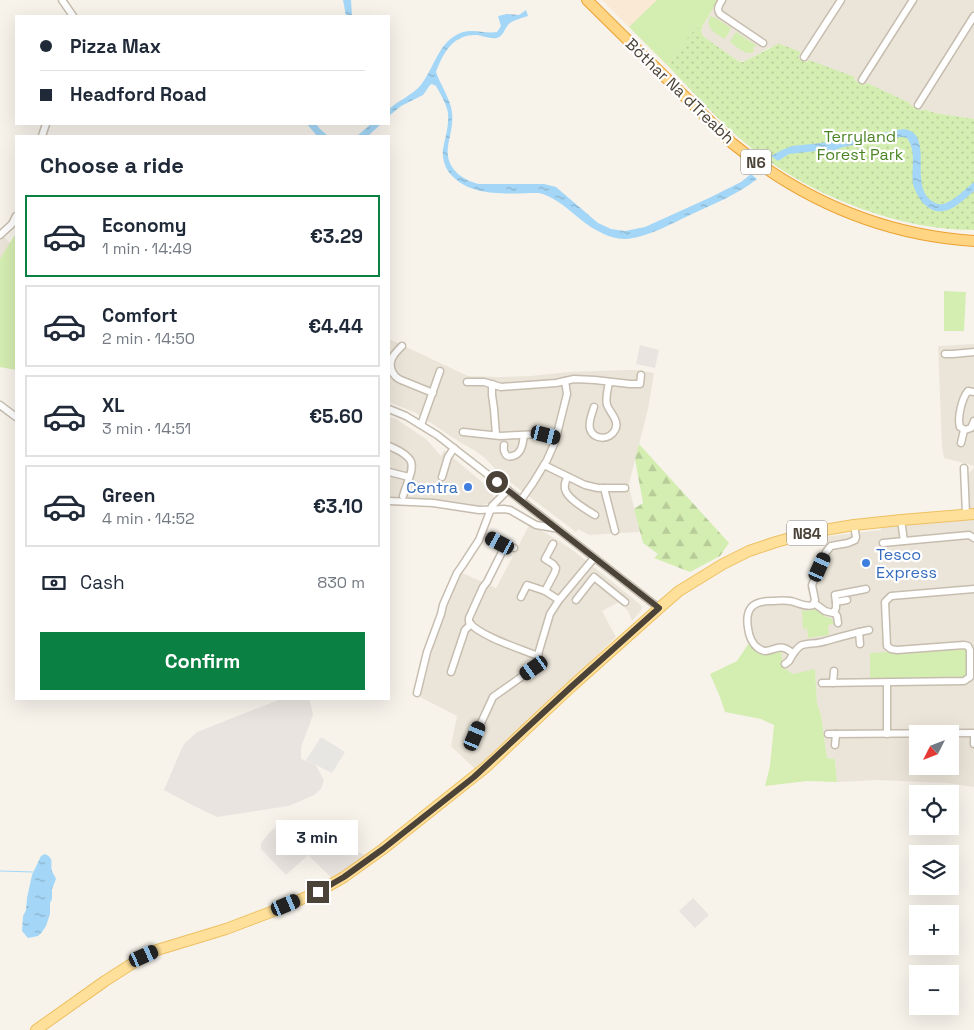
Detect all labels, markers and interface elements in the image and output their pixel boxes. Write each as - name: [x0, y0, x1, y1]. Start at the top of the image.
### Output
- text: Pizza Max: [70, 34, 161, 59]
- street label: Bóthar Na dTreabh: [621, 34, 739, 148]
- text: Headford Road: [70, 82, 207, 107]
- park label: Terryland Forest Park: [817, 126, 904, 165]
- road number: N6: [741, 150, 771, 174]
- text: Choose a ride: [40, 151, 184, 179]
- text: Economy: [102, 213, 186, 238]
- icon: car: [42, 214, 87, 259]
- text: €3.29: [310, 224, 363, 249]
- text: 1 min · 14:49: [102, 238, 192, 259]
- text: Comfort: [102, 303, 178, 328]
- icon: car: [42, 304, 87, 349]
- text: €4.44: [308, 314, 363, 339]
- text: 2 min · 14:50: [102, 328, 195, 349]
- text: XL: [102, 393, 125, 418]
- icon: car: [42, 394, 87, 439]
- text: €5.60: [309, 404, 363, 429]
- text: 3 min · 14:51: [102, 418, 191, 439]
- car: [529, 424, 562, 446]
- route start: [486, 471, 508, 493]
- place label: Centra: [406, 477, 458, 498]
- marker: Centra: [462, 481, 474, 493]
- text: Green: [102, 483, 155, 508]
- icon: car: [42, 484, 87, 529]
- text: €3.10: [313, 494, 363, 519]
- text: 4 min · 14:52: [102, 508, 195, 529]
- road number: N84: [787, 520, 827, 546]
- car: [483, 529, 516, 557]
- place label: Tesco Express: [876, 544, 937, 583]
- car: [807, 550, 832, 584]
- marker: Tesco Express: [860, 557, 872, 569]
- icon: cash: [40, 569, 68, 597]
- text: Cash: [80, 570, 125, 595]
- text: 830 m: [317, 572, 365, 593]
- button: Confirm: [40, 632, 365, 690]
- car: [517, 653, 550, 683]
- car: [462, 719, 487, 753]
- north arrow: [909, 725, 959, 775]
- map controls: [909, 725, 959, 1015]
- button: locate: [909, 785, 959, 835]
- callout: 3 min: [277, 820, 359, 854]
- text: 3 min: [296, 827, 338, 848]
- button: layers: [909, 845, 959, 895]
- route end: [307, 881, 329, 903]
- car: [269, 892, 302, 918]
- button: +: [909, 905, 959, 955]
- car: [127, 943, 160, 969]
- button: −: [909, 965, 959, 1015]

